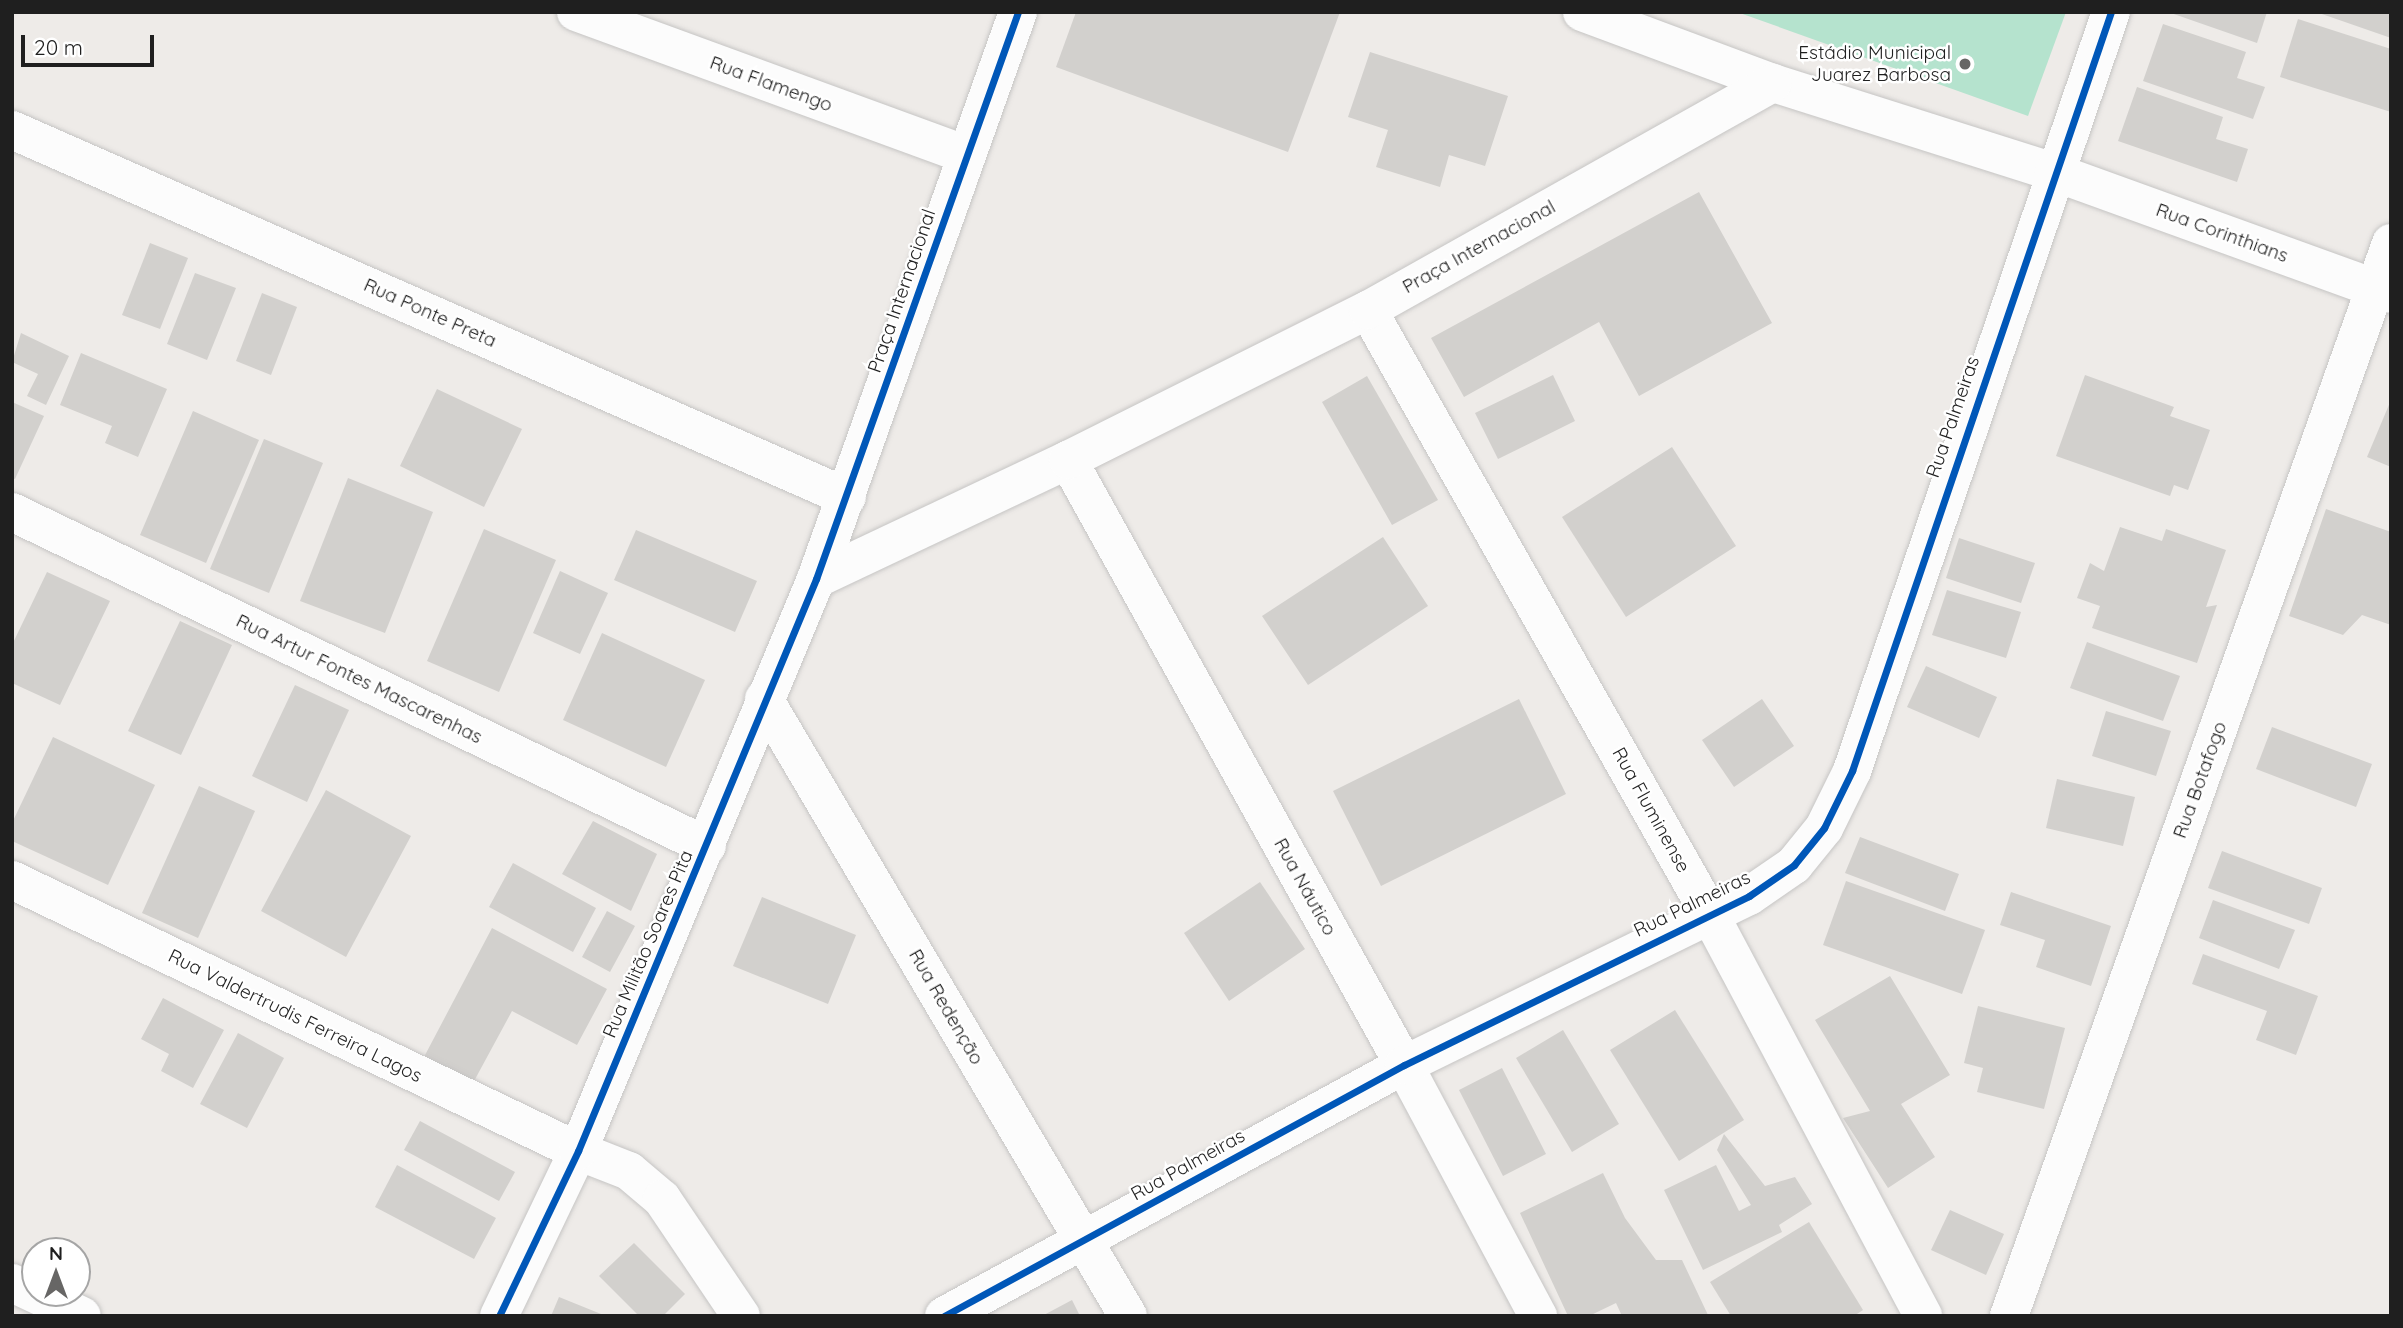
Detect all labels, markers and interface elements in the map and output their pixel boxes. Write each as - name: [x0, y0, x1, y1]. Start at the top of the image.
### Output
- scale bar: [24, 21, 158, 65]
- text: 20 m: [34, 34, 83, 60]
- place label: Estádio Municipal Juarez Barbosa: [1798, 42, 1951, 86]
- street label: Rua Flamengo: [707, 51, 835, 117]
- marker: Estádio Municipal Juarez Barbosa: [1957, 56, 1973, 72]
- street label: Praça Internacional: [1399, 195, 1559, 299]
- street label: Rua Corinthians: [2153, 199, 2291, 267]
- street label: Praça Internacional: [863, 206, 941, 376]
- street label: Rua Ponte Preta: [360, 274, 500, 352]
- street label: Rua Palmeiras: [1922, 353, 1984, 481]
- street label: Rua Artur Fontes Mascarenhas: [232, 609, 486, 749]
- street label: Rua Botafogo: [2168, 719, 2232, 841]
- street label: Rua Fluminense: [1607, 743, 1695, 877]
- street label: Rua Náutico: [1269, 834, 1341, 940]
- street label: Rua Militão Soares Pita: [598, 847, 698, 1041]
- street label: Rua Palmeiras: [1630, 866, 1754, 942]
- street label: Rua Valdertrudis Ferreira Lagos: [164, 945, 426, 1087]
- street label: Rua Redenção: [904, 945, 988, 1069]
- street label: Rua Palmeiras: [1127, 1124, 1249, 1206]
- north arrow: [21, 1237, 91, 1307]
- text: N: [49, 1241, 63, 1265]

